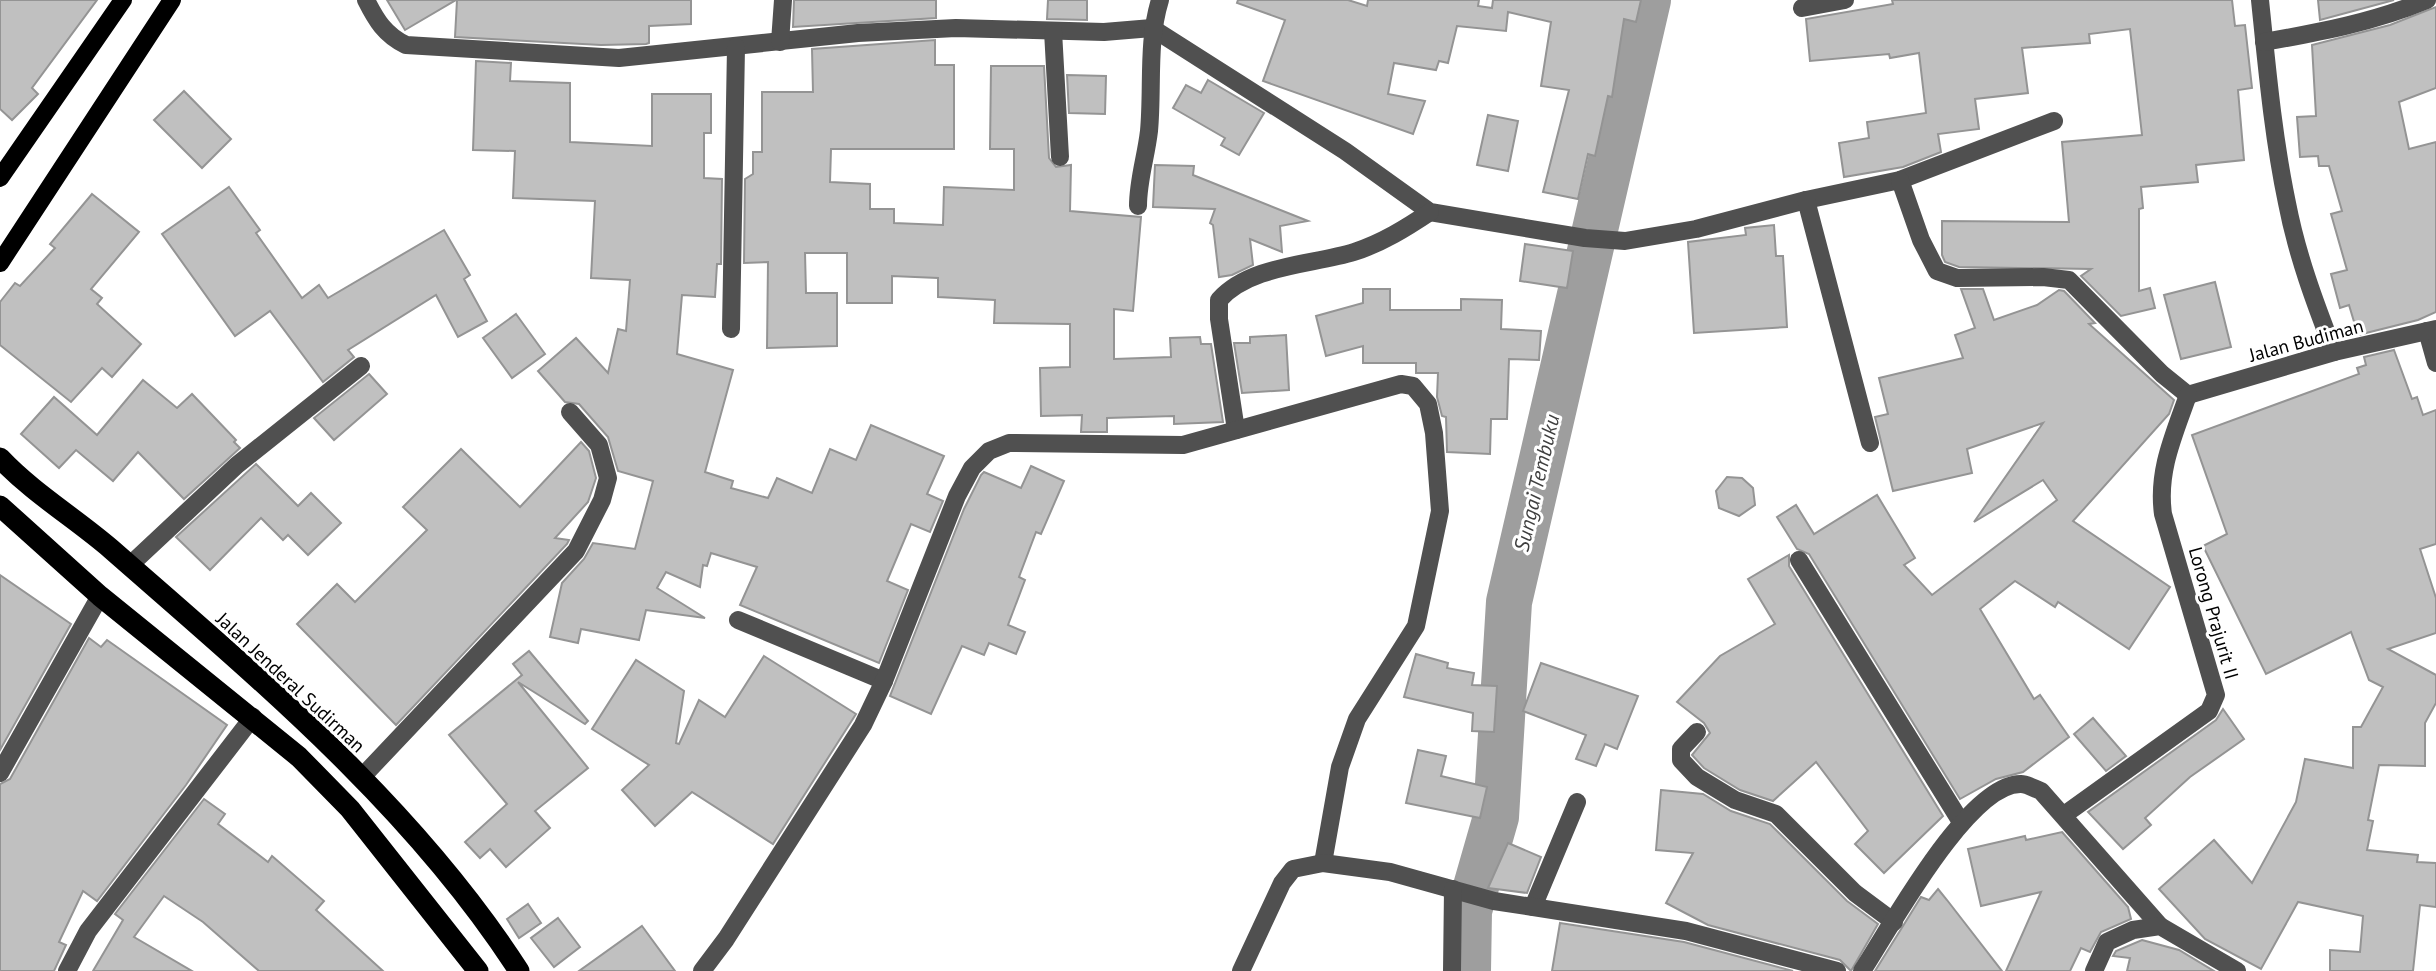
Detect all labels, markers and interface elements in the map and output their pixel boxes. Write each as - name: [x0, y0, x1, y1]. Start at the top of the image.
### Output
- street label: Jalan Budiman: [2245, 313, 2366, 367]
- water label: Sungai Tembuku: [1508, 411, 1565, 554]
- street label: Lorong Prajurit II: [2184, 544, 2244, 682]
- street label: Jalan Jenderal Sudirman: [211, 606, 370, 757]

